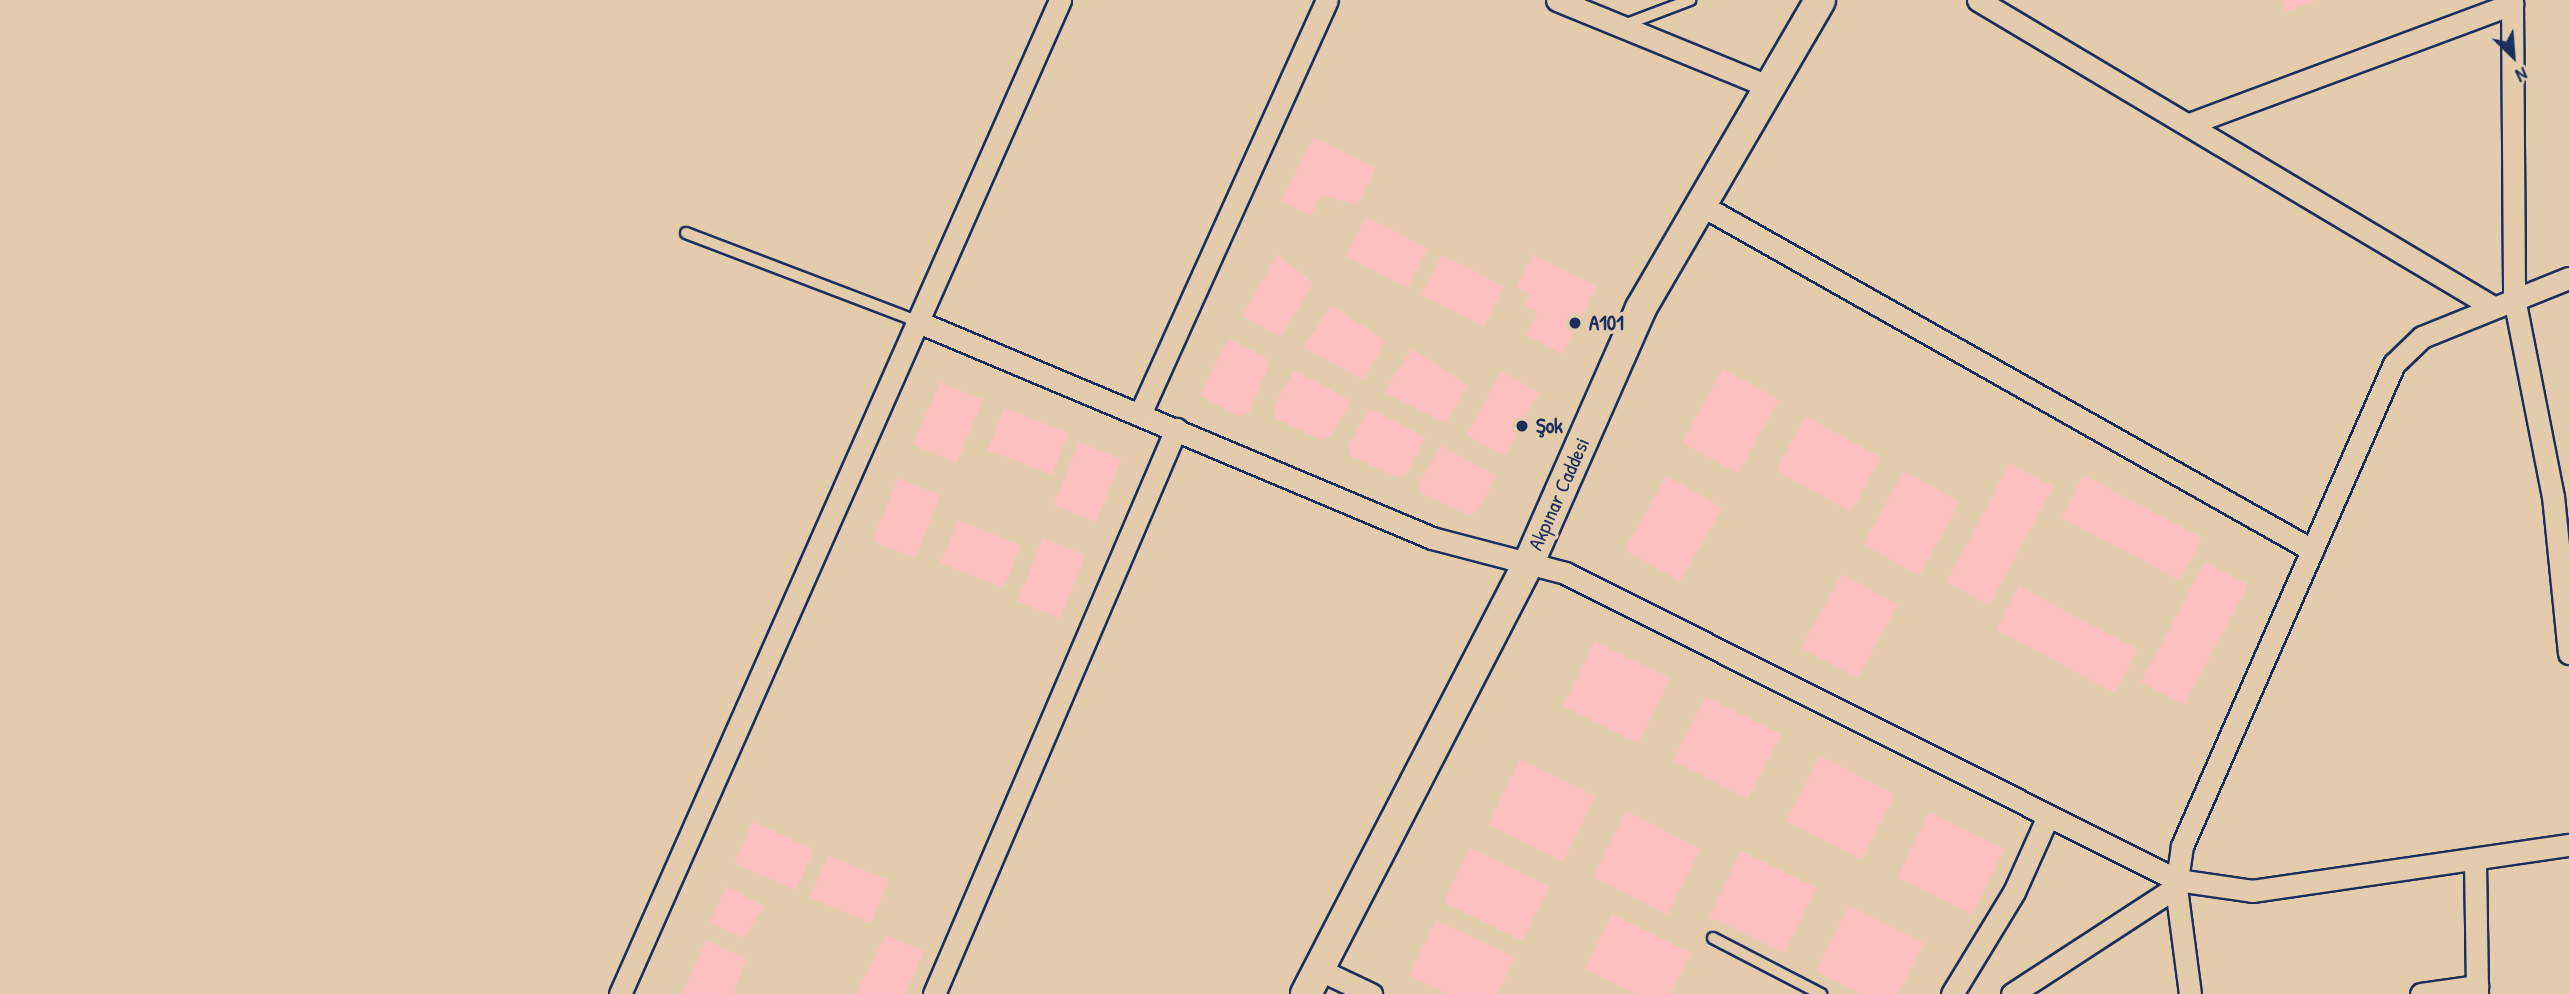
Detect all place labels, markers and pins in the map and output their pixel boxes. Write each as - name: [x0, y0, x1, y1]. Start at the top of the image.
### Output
- place label: A101: [1589, 310, 1624, 336]
- marker: A101: [1567, 315, 1583, 331]
- place label: Şok: [1536, 413, 1563, 439]
- marker: Şok: [1514, 418, 1530, 434]

